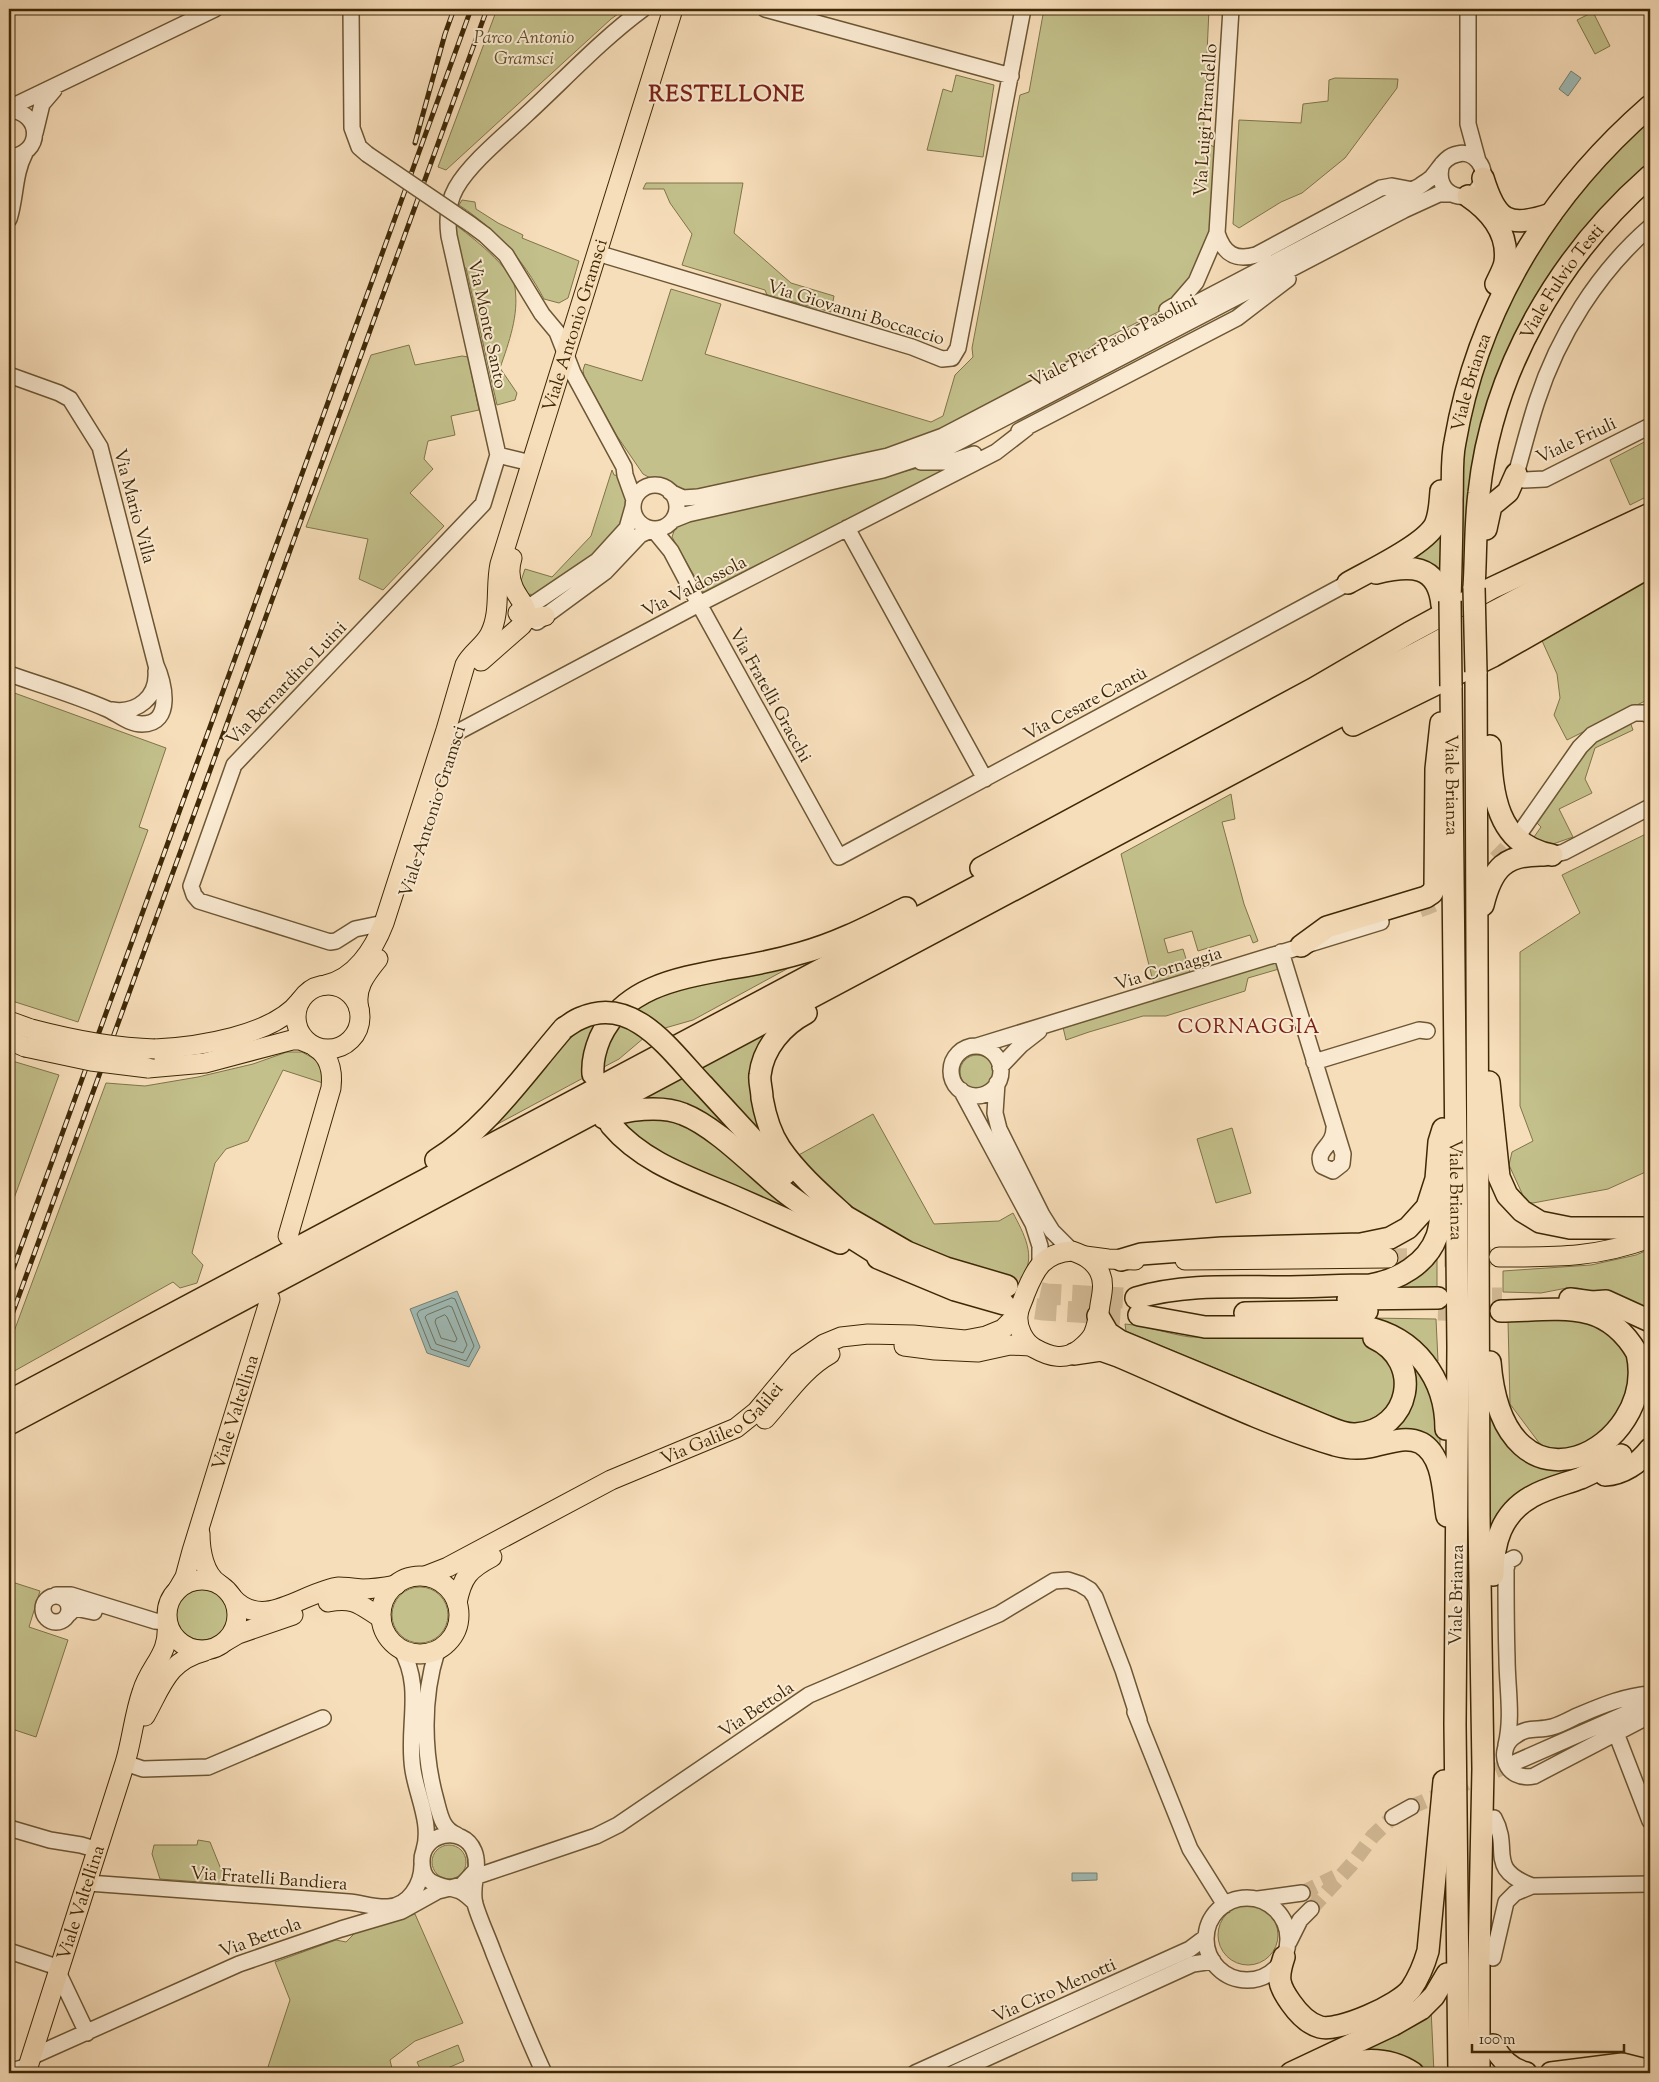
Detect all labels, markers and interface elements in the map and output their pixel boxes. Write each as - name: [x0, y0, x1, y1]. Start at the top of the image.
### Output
- park label: Parco Antonio Gramsci: [474, 26, 574, 73]
- street label: Via Luigi Pirandello: [1189, 43, 1225, 197]
- district label: RESTELLONE: [649, 80, 805, 112]
- street label: Viale Fulvio Testi: [1515, 219, 1611, 345]
- street label: Viale Antonio Gramsci: [537, 236, 616, 415]
- street label: Via Monte Santo: [460, 258, 512, 391]
- street label: Via Giovanni Boccaccio: [763, 275, 948, 353]
- street label: Viale Pier Paolo Pasolini: [1026, 288, 1202, 395]
- street label: Viale Brianza: [1446, 330, 1499, 434]
- street label: Viale Friuli: [1532, 412, 1621, 472]
- street label: Via Mario Villa: [105, 446, 161, 567]
- street label: Via Valdossola: [638, 550, 752, 625]
- street label: Via Bernardino Luini: [221, 616, 354, 752]
- street label: Via Fratelli Gracchi: [721, 624, 817, 768]
- street label: Via Cesare Cantù: [1019, 661, 1152, 748]
- street label: Viale Antonio Gramsci: [394, 722, 474, 901]
- street label: Viale Brianza: [1437, 734, 1464, 836]
- street label: Via Cornaggia: [1112, 941, 1225, 999]
- district label: CORNAGGIA: [1177, 1014, 1321, 1043]
- street label: Viale Brianza: [1441, 1139, 1468, 1241]
- street label: Viale Valtellina: [207, 1352, 267, 1474]
- street label: Via Galileo Galilei: [657, 1378, 790, 1473]
- street label: Viale Brianza: [1444, 1544, 1472, 1646]
- street label: Via Bettola: [714, 1676, 800, 1745]
- street label: Viale Valtellina: [52, 1842, 113, 1964]
- street label: Via Fratelli Bandiera: [189, 1862, 348, 1898]
- street label: Via Bettola: [216, 1912, 305, 1966]
- street label: Via Ciro Menotti: [989, 1953, 1121, 2031]
- scale bar: [1472, 2022, 1624, 2054]
- text: 100 m: [1479, 2030, 1516, 2051]

